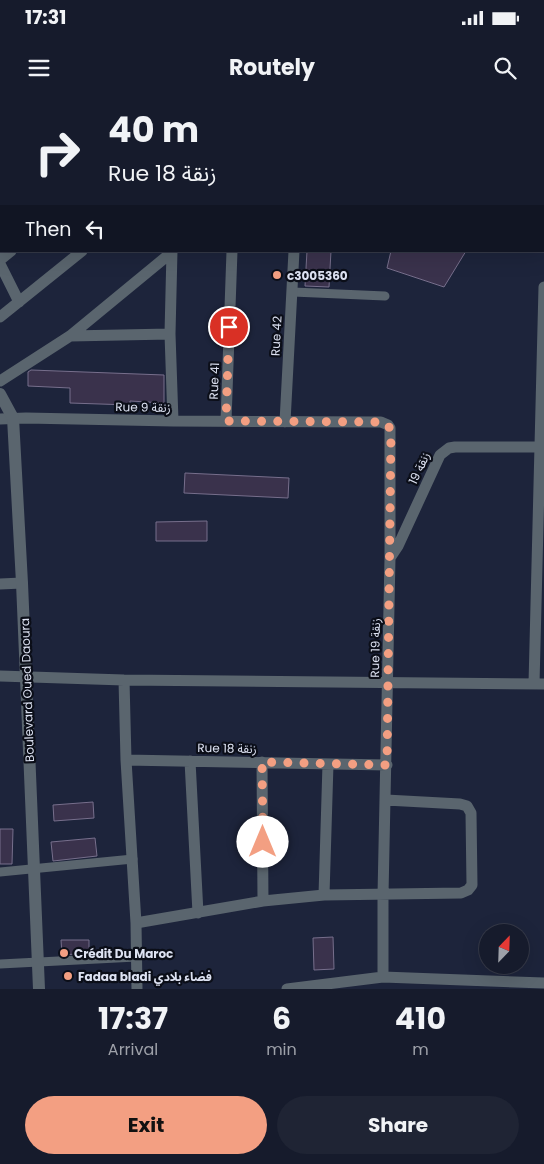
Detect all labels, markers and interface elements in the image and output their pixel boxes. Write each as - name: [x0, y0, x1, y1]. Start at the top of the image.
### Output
- text: 17:31: [25, 4, 66, 31]
- text: Routely: [229, 52, 315, 83]
- icon: menu: [25, 54, 53, 82]
- icon: search: [491, 54, 519, 82]
- text: 40 m: [108, 105, 199, 154]
- icon: right: [25, 120, 90, 185]
- text: Rue 18 زنقة: [108, 158, 217, 189]
- icon: left: [81, 215, 109, 243]
- text: Then: [25, 216, 71, 243]
- place label: c3005360: [287, 267, 348, 284]
- marker: c3005360: [271, 269, 283, 281]
- pin: [208, 306, 250, 348]
- icon: arrive: [215, 313, 243, 341]
- street label: Rue 42: [266, 315, 286, 356]
- street label: Rue 41: [205, 362, 223, 400]
- street label: Rue 9 زنقة: [115, 398, 171, 416]
- street label: 19 زنقة: [404, 449, 434, 487]
- street label: Boulevard Oued Daoura: [16, 618, 38, 762]
- street label: Rue 19 زنقة: [366, 618, 384, 678]
- street label: Rue 18 زنقة: [197, 739, 257, 757]
- position arrow: [236, 815, 288, 867]
- north arrow: [479, 924, 529, 974]
- map controls: [479, 924, 529, 974]
- place label: Crédit Du Maroc: [74, 945, 173, 962]
- marker: Crédit Du Maroc: [58, 947, 70, 959]
- place label: Fadaa bladi فضاء بلادي: [78, 968, 212, 986]
- marker: Fadaa bladi فضاء بلادي: [62, 970, 74, 982]
- text: 17:37: [98, 997, 168, 1040]
- text: 6: [272, 997, 291, 1040]
- text: 410: [395, 997, 446, 1040]
- text: Arrival: [108, 1038, 158, 1061]
- text: min: [266, 1038, 297, 1061]
- text: m: [412, 1038, 429, 1061]
- button: Exit: [25, 1096, 267, 1154]
- button: Share: [277, 1096, 519, 1154]

